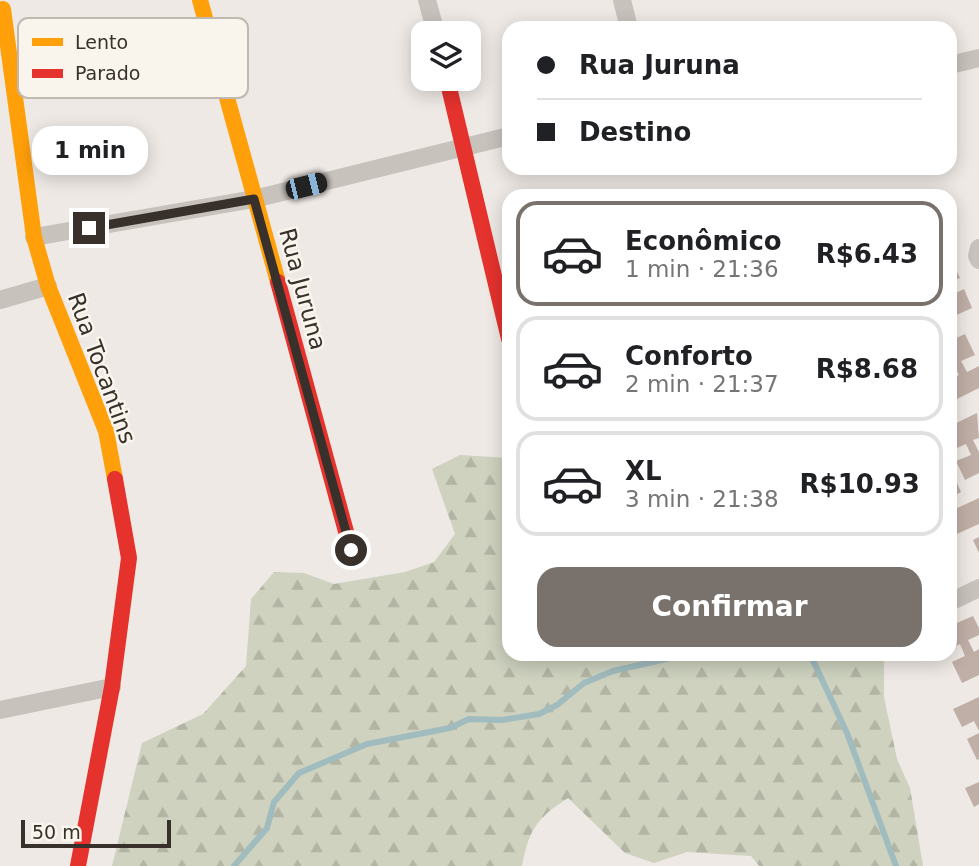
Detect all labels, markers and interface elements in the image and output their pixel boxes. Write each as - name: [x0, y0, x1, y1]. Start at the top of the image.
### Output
- legend: [18, 18, 248, 98]
- map controls: [411, 21, 481, 91]
- button: layers: [411, 21, 481, 91]
- text: Lento: [75, 31, 128, 53]
- text: Rua Juruna: [579, 50, 740, 80]
- text: Parado: [75, 62, 140, 84]
- text: Destino: [579, 117, 691, 147]
- callout: 1 min: [31, 126, 147, 176]
- text: 1 min: [54, 137, 126, 163]
- car: [284, 171, 329, 201]
- route end: [73, 212, 105, 244]
- icon: car: [541, 222, 604, 285]
- street label: Rua Juruna: [274, 225, 332, 353]
- text: Econômico: [625, 226, 782, 256]
- text: R$6.43: [816, 239, 918, 269]
- text: 1 min · 21:36: [625, 256, 779, 282]
- street label: Rua Tocantins: [63, 289, 141, 447]
- icon: car: [541, 337, 604, 400]
- text: Conforto: [625, 341, 753, 371]
- text: R$8.68: [816, 354, 918, 384]
- text: 2 min · 21:37: [625, 371, 779, 397]
- icon: car: [541, 452, 604, 515]
- text: XL: [625, 456, 662, 486]
- text: R$10.93: [800, 469, 920, 499]
- text: 3 min · 21:38: [625, 486, 779, 512]
- route start: [335, 534, 367, 566]
- button: Confirmar: [537, 567, 922, 647]
- scale bar: [21, 817, 172, 849]
- text: 50 m: [32, 821, 81, 843]

